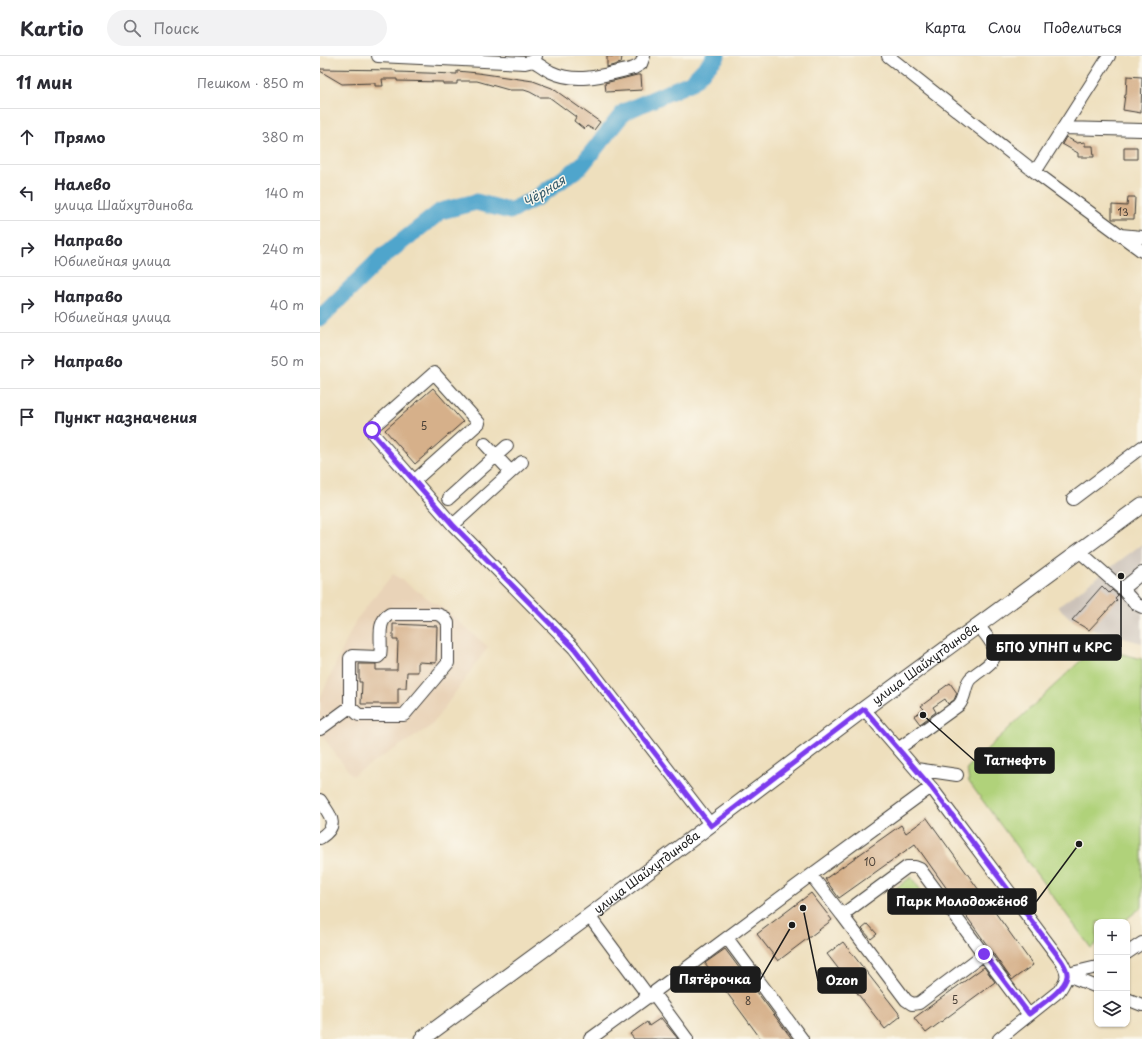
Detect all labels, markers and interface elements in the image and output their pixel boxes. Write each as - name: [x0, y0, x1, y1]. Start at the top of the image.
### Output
- search box: [107, 10, 387, 46]
- text: Kartio: [20, 14, 83, 42]
- text: Поиск: [153, 16, 199, 39]
- icon: search: [121, 17, 143, 39]
- text: Карта: [925, 17, 966, 38]
- text: Слои: [988, 17, 1021, 38]
- text: Поделиться: [1043, 17, 1122, 38]
- text: 11 мин: [16, 69, 72, 95]
- text: Пешком · 850 m: [197, 73, 304, 92]
- text: Прямо: [54, 125, 105, 148]
- icon: ahead: [16, 126, 38, 148]
- text: 380 m: [261, 127, 304, 146]
- water label: Чёрная: [519, 170, 570, 211]
- text: Налево: [54, 172, 111, 195]
- icon: left: [16, 182, 38, 204]
- text: 140 m: [265, 183, 304, 202]
- text: улица Шайхутдинова: [54, 195, 193, 214]
- house number: 13: [1117, 204, 1129, 219]
- text: Направо: [54, 228, 123, 251]
- icon: right: [16, 238, 38, 260]
- text: 240 m: [262, 239, 304, 258]
- text: Юбилейная улица: [54, 251, 171, 270]
- text: Направо: [54, 284, 123, 307]
- icon: right: [16, 294, 38, 316]
- text: 40 m: [270, 295, 304, 314]
- text: Юбилейная улица: [54, 307, 171, 326]
- text: Направо: [54, 349, 123, 372]
- icon: right: [16, 350, 38, 372]
- text: 50 m: [270, 351, 304, 370]
- text: Пункт назначения: [54, 405, 197, 428]
- icon: arrive: [16, 406, 38, 428]
- house number: 5: [421, 418, 427, 433]
- route start: [363, 421, 381, 439]
- street label: улица Шайхутдинова: [868, 617, 983, 708]
- callout: БПО УПНП и КРС: [987, 635, 1121, 660]
- text: БПО УПНП и КРС: [996, 637, 1113, 656]
- callout: Татнефть: [975, 748, 1054, 773]
- text: Татнефть: [984, 750, 1047, 769]
- street label: улица Шайхутдинова: [590, 825, 704, 917]
- house number: 10: [864, 854, 876, 869]
- callout: Парк Молодожёнов: [888, 889, 1036, 914]
- text: Парк Молодожёнов: [896, 891, 1028, 910]
- map controls: [1094, 919, 1130, 1027]
- button: +: [1094, 919, 1130, 955]
- route end: [975, 945, 993, 963]
- button: −: [1094, 955, 1130, 991]
- callout: Пятёрочка: [671, 967, 760, 992]
- callout: Ozon: [818, 968, 866, 993]
- text: Пятёрочка: [679, 969, 751, 988]
- text: Ozon: [826, 970, 858, 989]
- button: layers: [1094, 991, 1130, 1027]
- house number: 5: [952, 992, 958, 1007]
- house number: 8: [745, 993, 751, 1008]

